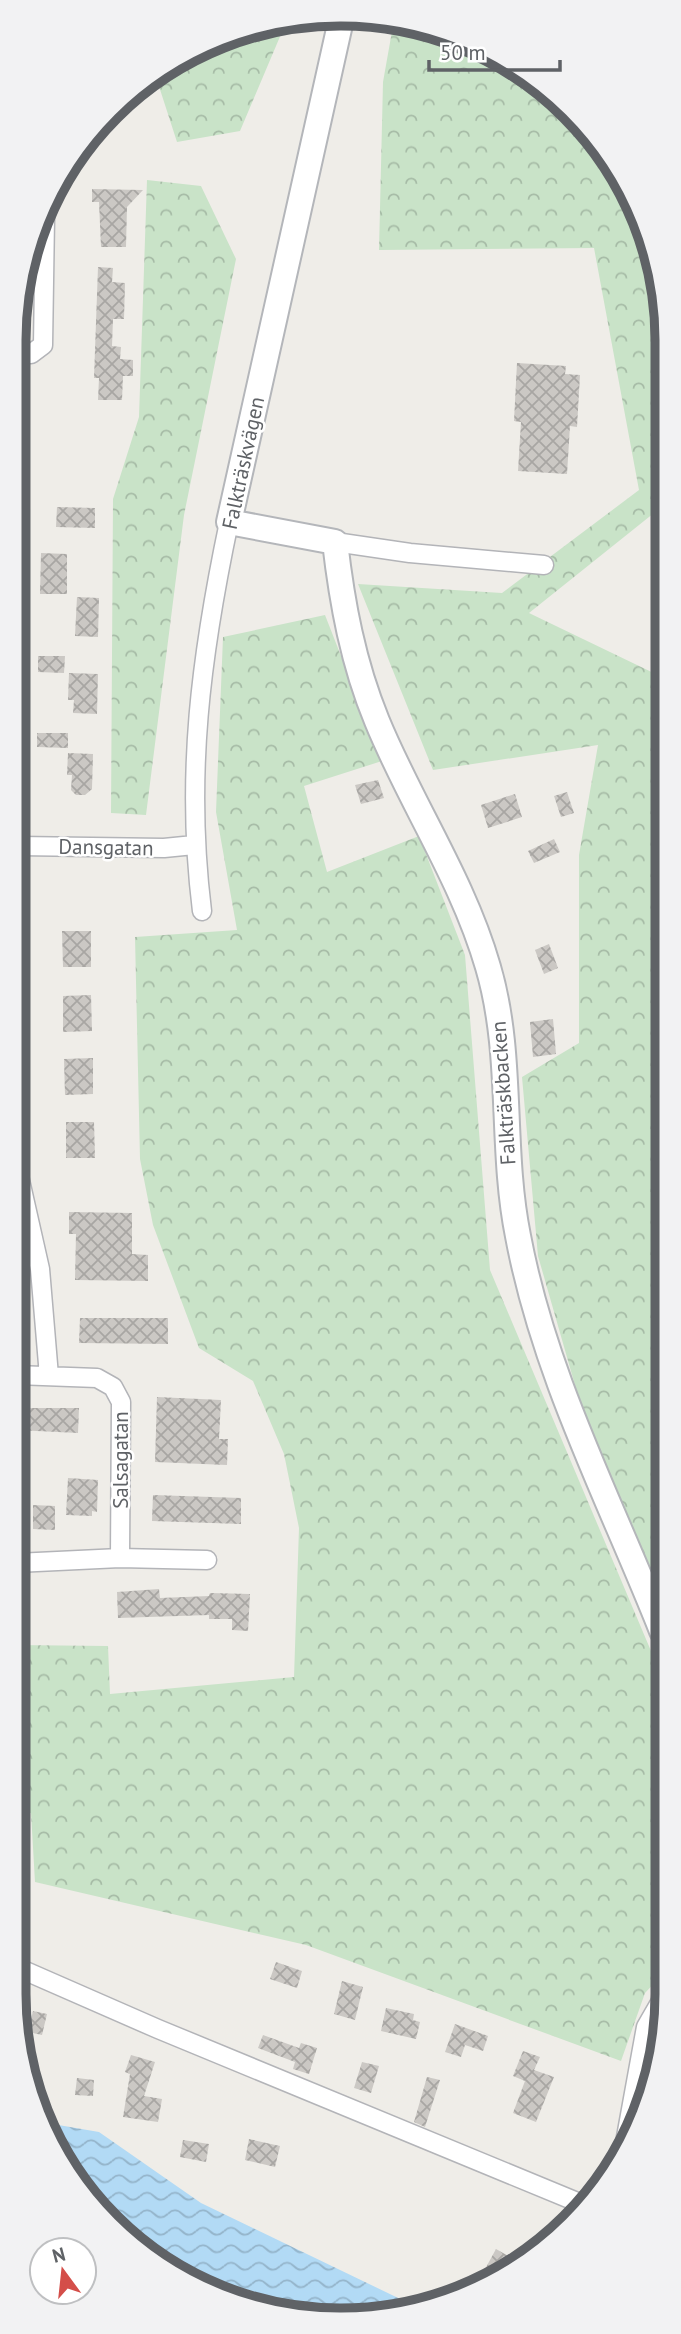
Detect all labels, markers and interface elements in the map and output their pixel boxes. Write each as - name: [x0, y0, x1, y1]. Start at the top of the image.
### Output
- scale bar: [429, 28, 560, 72]
- text: 50 m: [440, 39, 486, 66]
- street label: Falkträskvägen: [216, 394, 270, 532]
- street label: Dansgatan: [58, 833, 154, 861]
- street label: Falkträskbacken: [485, 1020, 521, 1166]
- street label: Salsagatan: [107, 1411, 134, 1509]
- north arrow: [28, 2236, 98, 2306]
- text: N: [49, 2241, 68, 2268]

